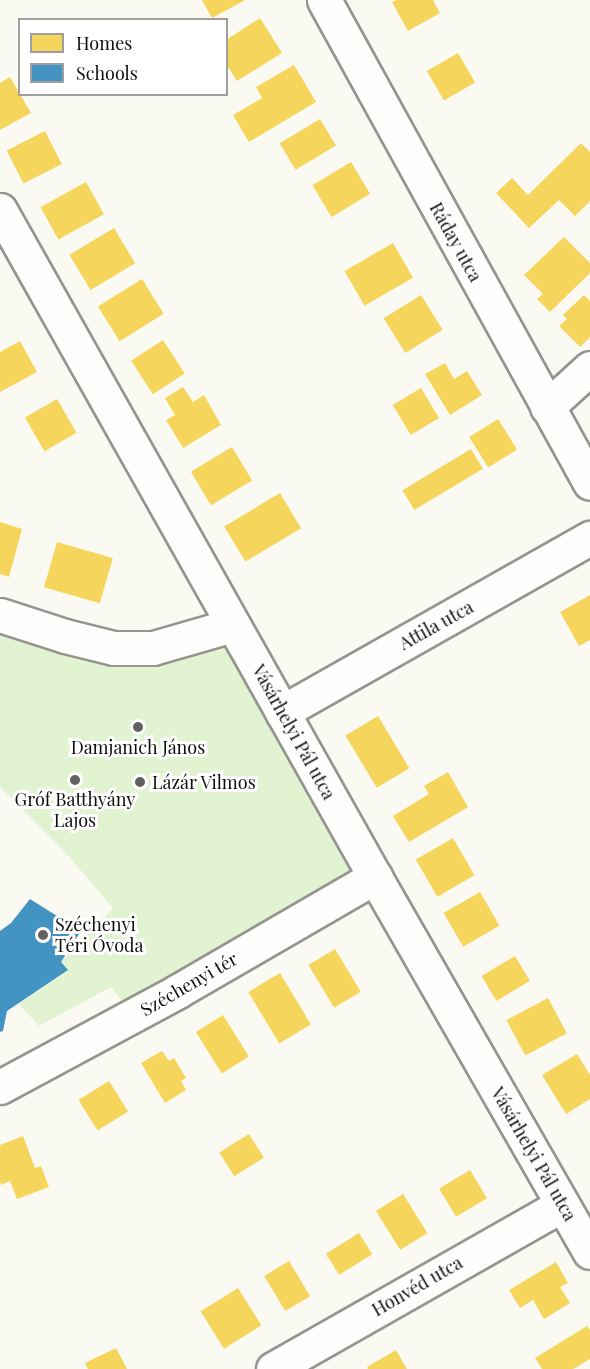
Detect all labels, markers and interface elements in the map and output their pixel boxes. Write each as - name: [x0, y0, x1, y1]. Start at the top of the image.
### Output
- legend: [18, 18, 228, 96]
- text: Homes: [76, 31, 132, 55]
- text: Schools: [76, 61, 138, 85]
- street label: Ráday utca: [425, 198, 487, 286]
- street label: Attila utca: [395, 596, 477, 654]
- street label: Vásárhelyi Pál utca: [248, 661, 340, 803]
- marker: Damjanich János: [131, 720, 145, 734]
- place label: Damjanich János: [71, 736, 205, 758]
- place label: Lázár Vilmos: [152, 771, 257, 793]
- marker: Gróf Batthyány Lajos: [68, 773, 82, 787]
- marker: Lázár Vilmos: [133, 775, 147, 789]
- place label: Gróf Batthyány Lajos: [15, 789, 135, 832]
- place label: Széchenyi Téri Óvoda: [55, 914, 144, 956]
- marker: Széchenyi Téri Óvoda: [36, 928, 50, 942]
- street label: Széchenyi tér: [137, 947, 241, 1021]
- street label: Vásárhelyi Pál utca: [487, 1083, 581, 1225]
- street label: Honvéd utca: [368, 1251, 466, 1321]

